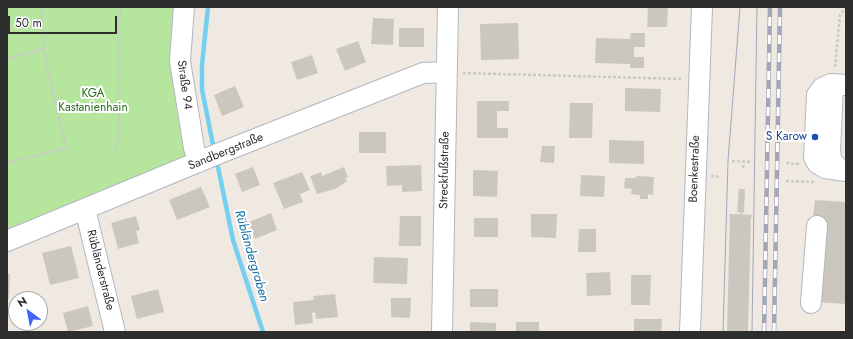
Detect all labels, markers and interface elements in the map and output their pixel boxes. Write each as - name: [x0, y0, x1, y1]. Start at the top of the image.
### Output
- scale bar: [10, 8, 119, 34]
- text: 50 m: [15, 14, 42, 32]
- street label: Straße 94: [173, 59, 195, 111]
- park label: KGA Kastanienhain: [58, 87, 128, 115]
- street label: Sandbergstraße: [186, 130, 266, 174]
- place label: S Karow: [766, 130, 807, 144]
- street label: Streckfußstraße: [437, 131, 453, 209]
- marker: S Karow: [810, 132, 820, 142]
- street label: Boenkestraße: [687, 135, 703, 203]
- water label: Rübländergraben: [230, 208, 272, 304]
- street label: Rübländerstraße: [83, 228, 117, 312]
- north arrow: [8, 291, 48, 331]
- text: N: [14, 293, 30, 311]

